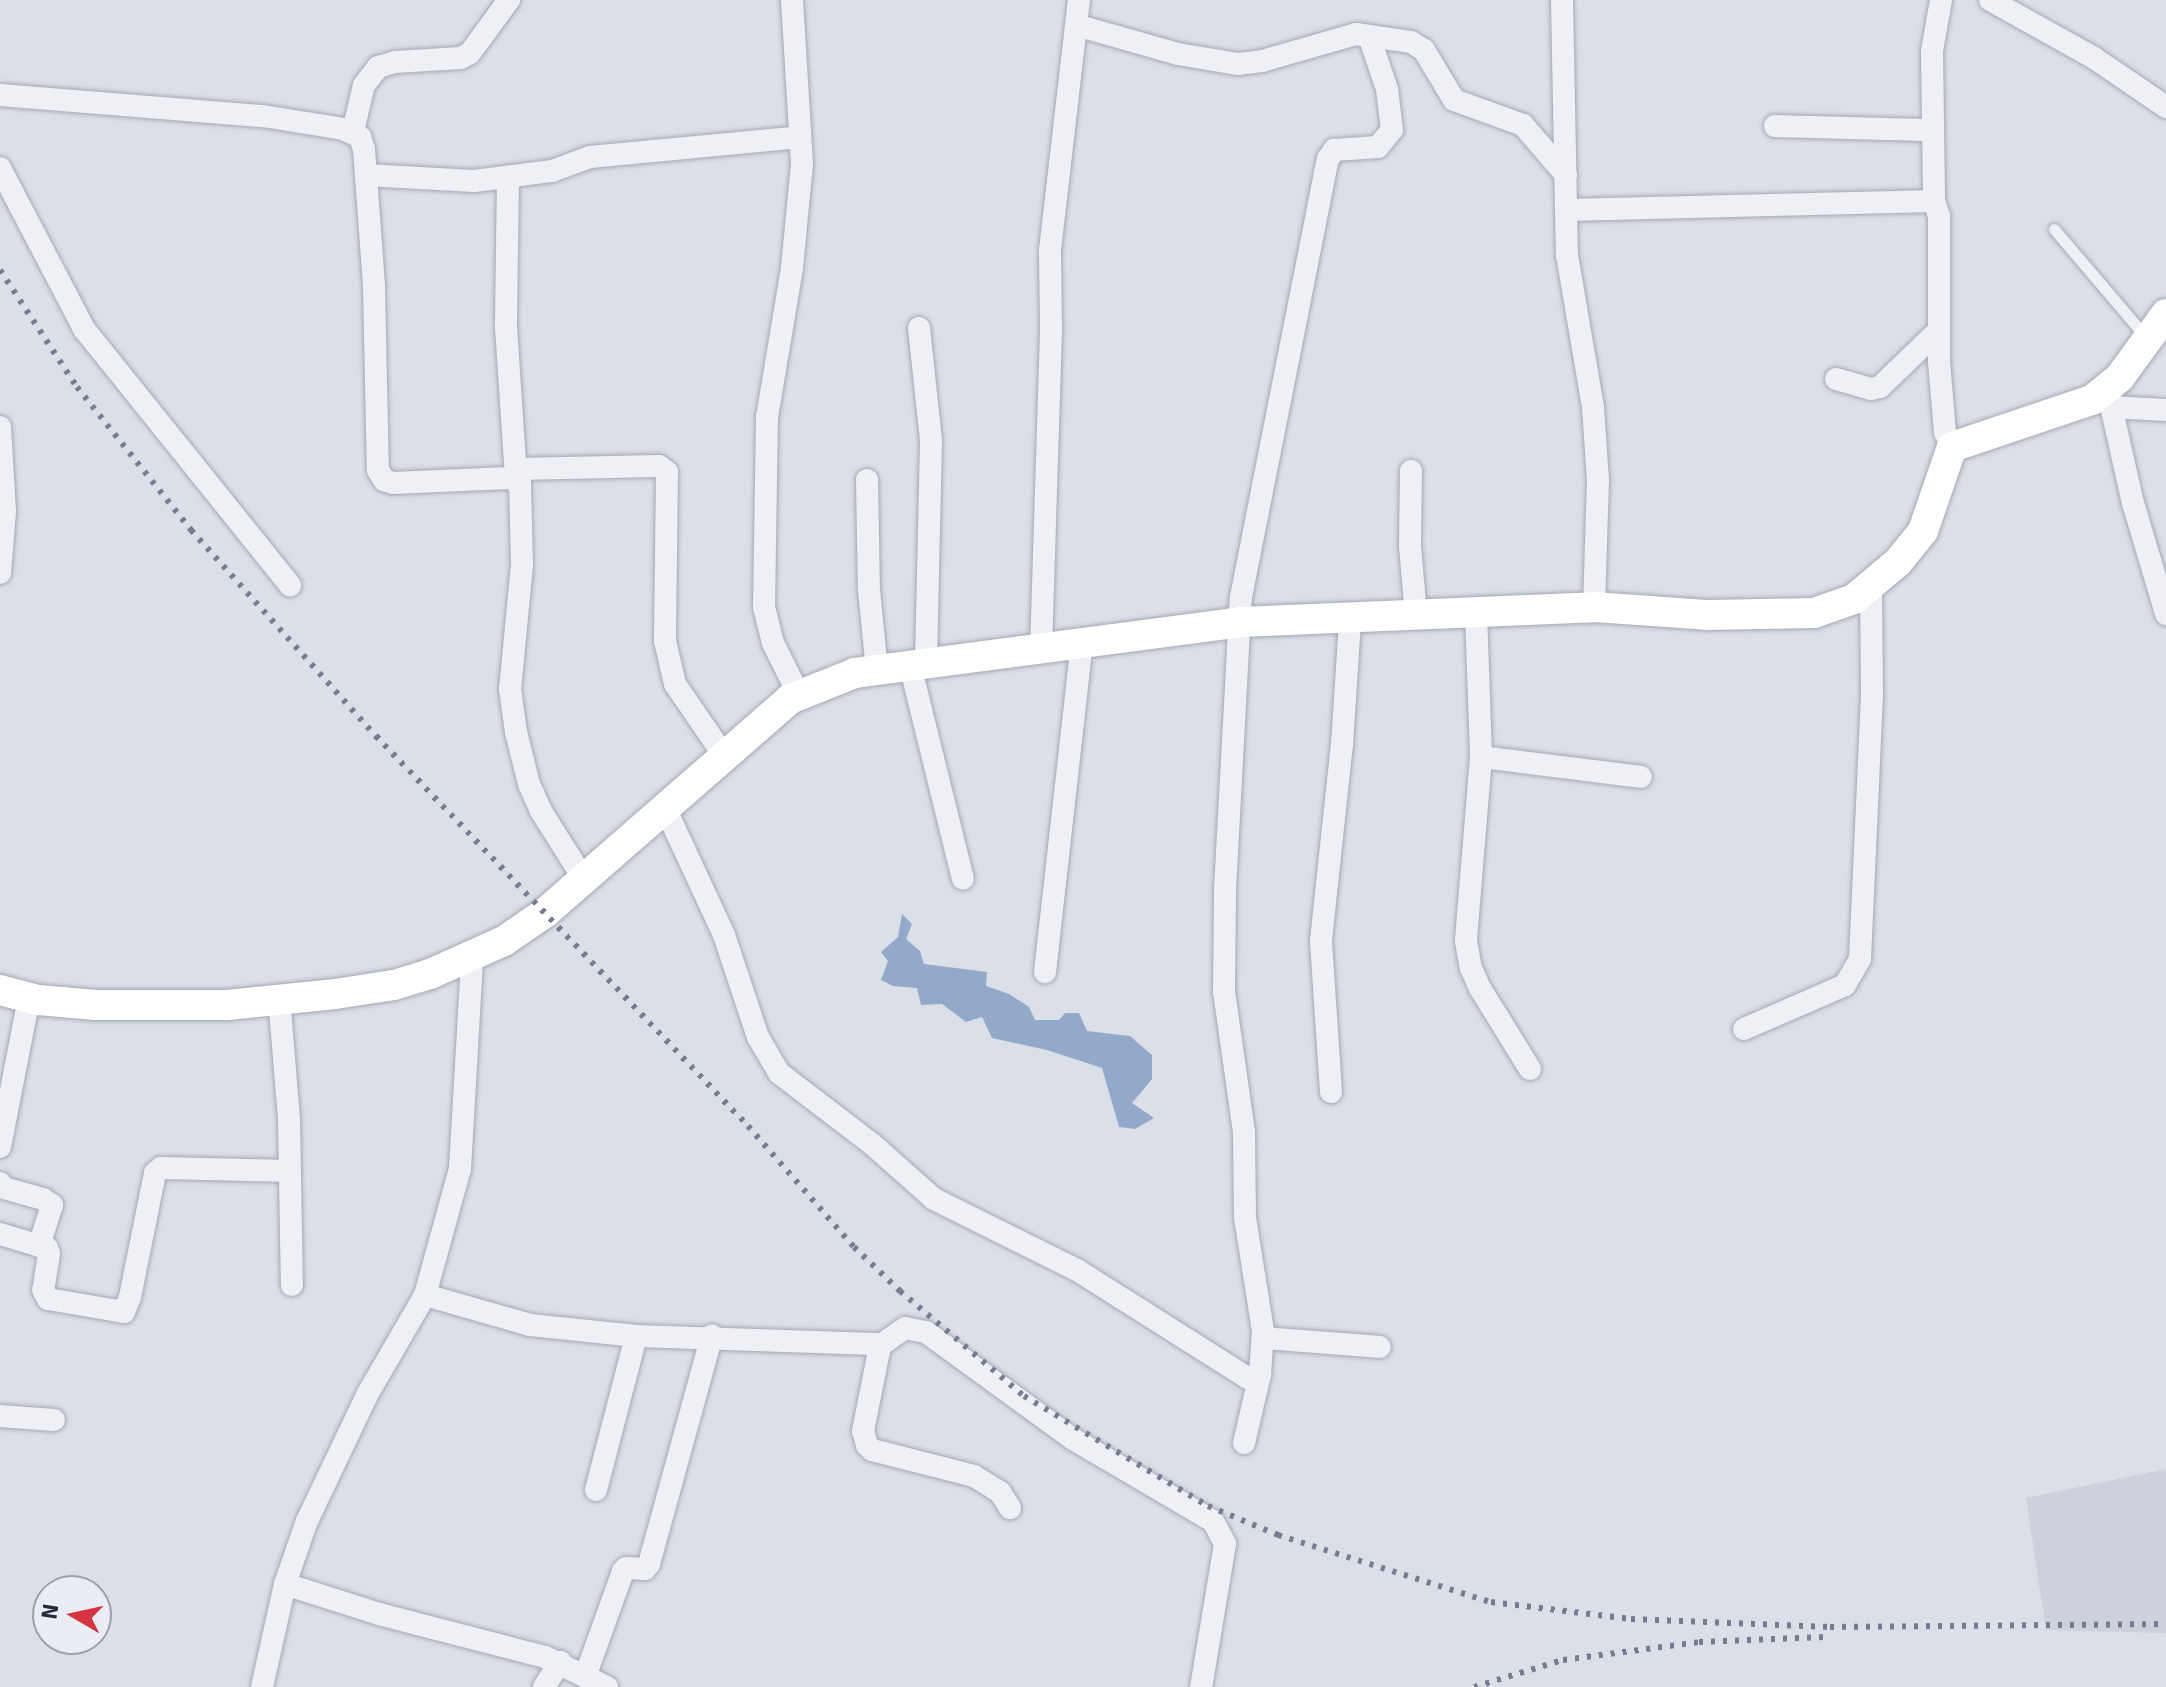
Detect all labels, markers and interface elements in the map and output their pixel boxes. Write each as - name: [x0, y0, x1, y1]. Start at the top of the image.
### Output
- north arrow: [32, 1575, 112, 1655]
- text: N: [35, 1602, 64, 1621]

